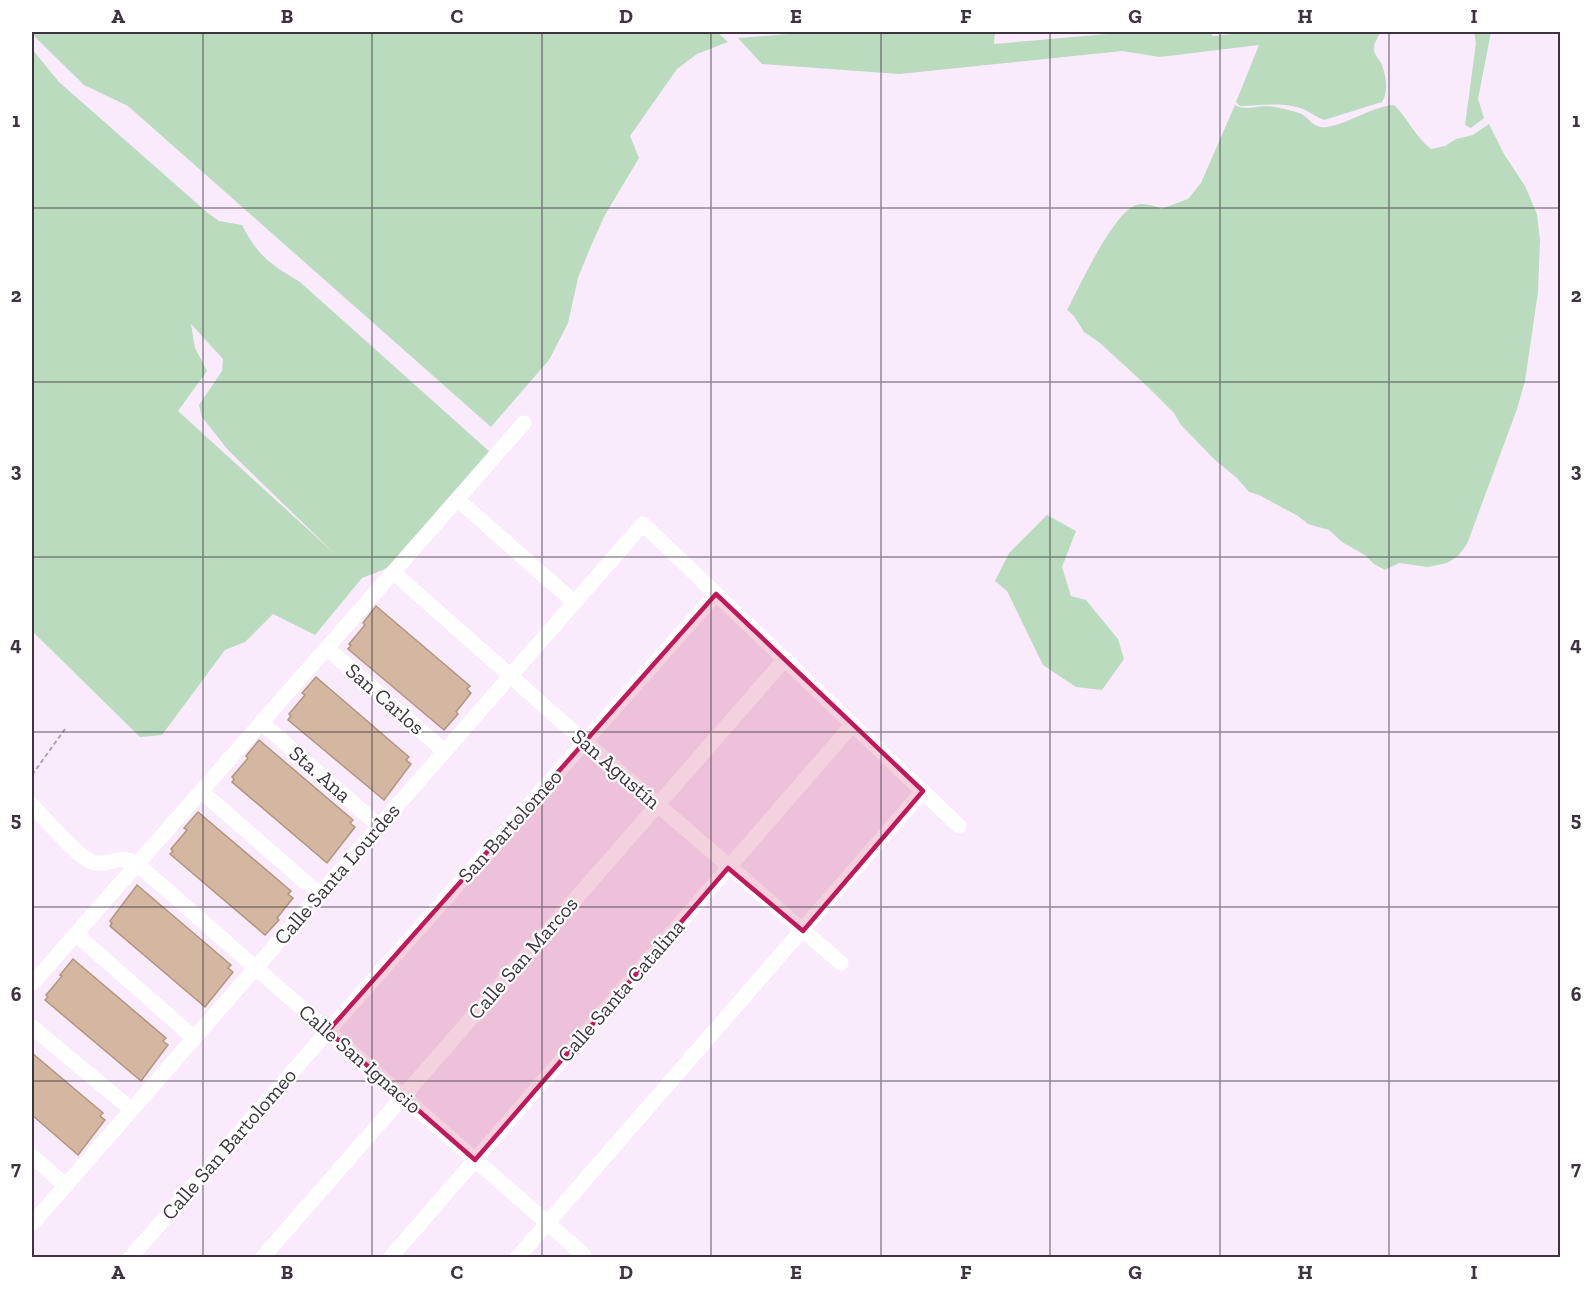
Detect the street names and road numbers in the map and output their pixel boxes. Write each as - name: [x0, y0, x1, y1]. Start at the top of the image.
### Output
- street label: San Carlos: [341, 658, 430, 740]
- street label: San Agustín: [567, 723, 666, 814]
- street label: Sta. Ana: [284, 740, 356, 807]
- street label: San Bartolomeo: [452, 764, 567, 887]
- street label: Calle Santa Lourdes: [268, 798, 405, 949]
- street label: Calle San Marcos: [462, 891, 583, 1024]
- street label: Calle Santa Catalina: [552, 914, 689, 1067]
- street label: Calle San Ignacio: [294, 999, 427, 1119]
- street label: Calle San Bartolomeo: [156, 1063, 301, 1225]

